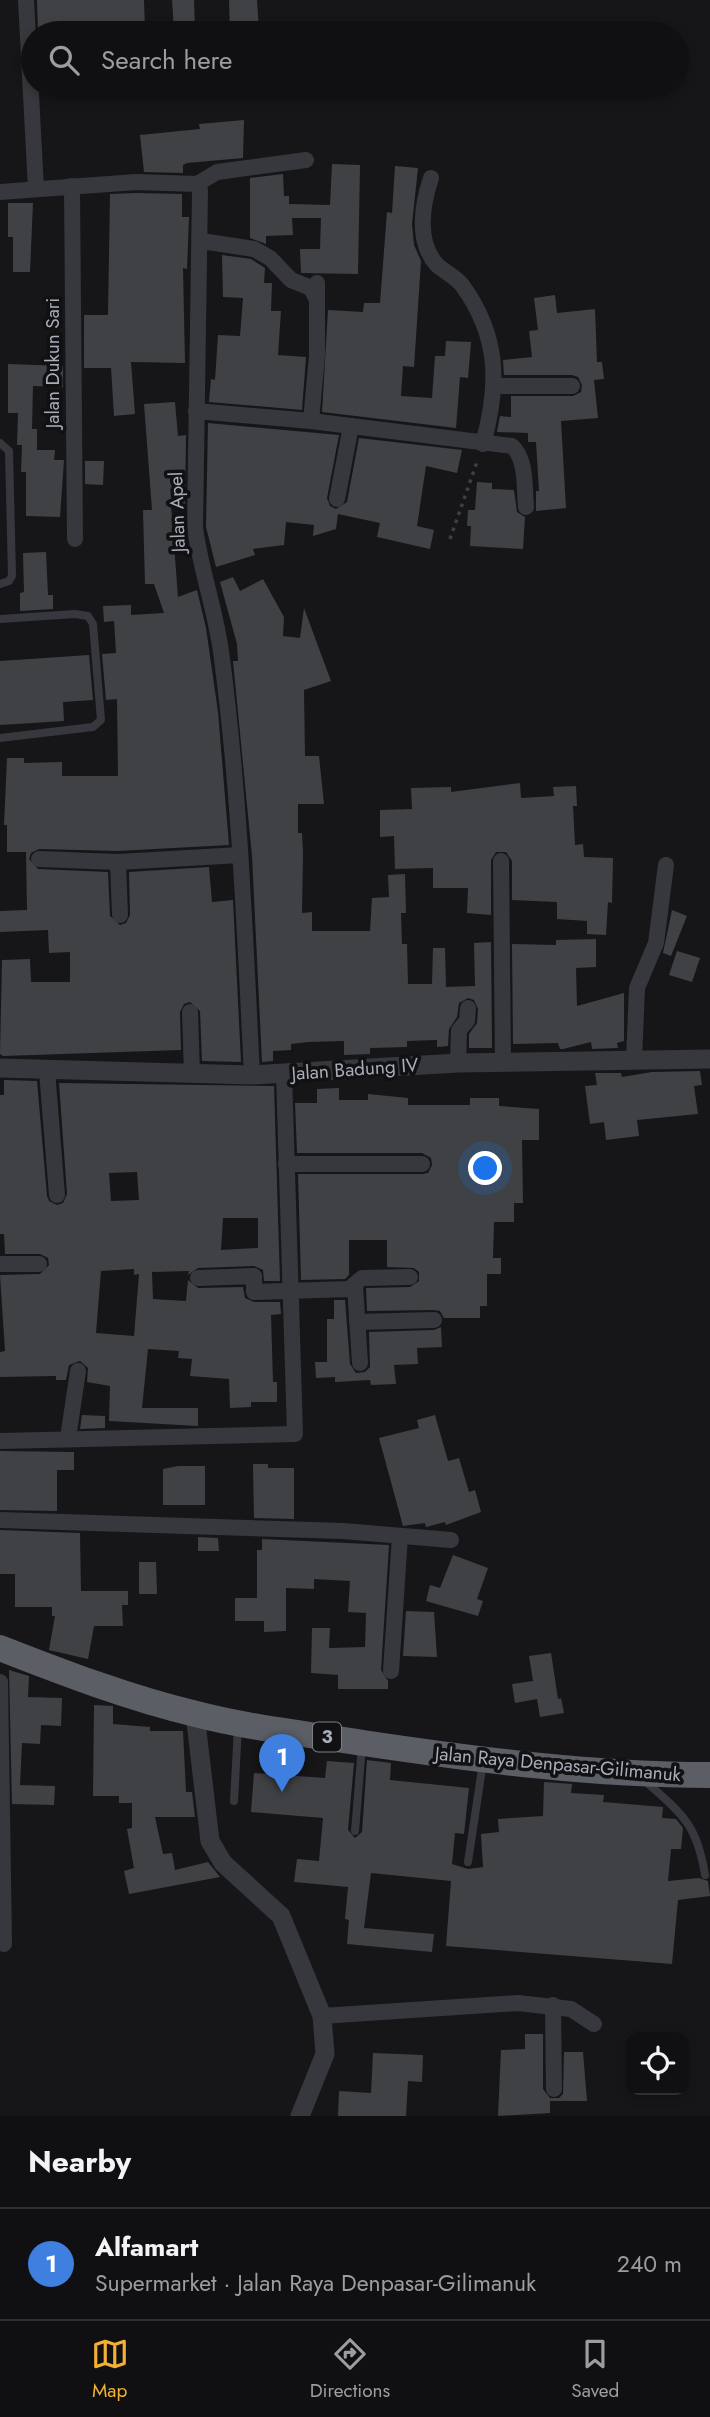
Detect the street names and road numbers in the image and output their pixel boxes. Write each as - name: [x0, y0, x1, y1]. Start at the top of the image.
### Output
- street label: Jalan Dukun Sari: [39, 298, 66, 431]
- street label: Jalan Apel: [162, 471, 192, 556]
- street label: Jalan Badung IV: [288, 1051, 420, 1087]
- road number: 3: [313, 1722, 341, 1752]
- street label: Jalan Raya Denpasar-Gilimanuk: [431, 1740, 683, 1788]

